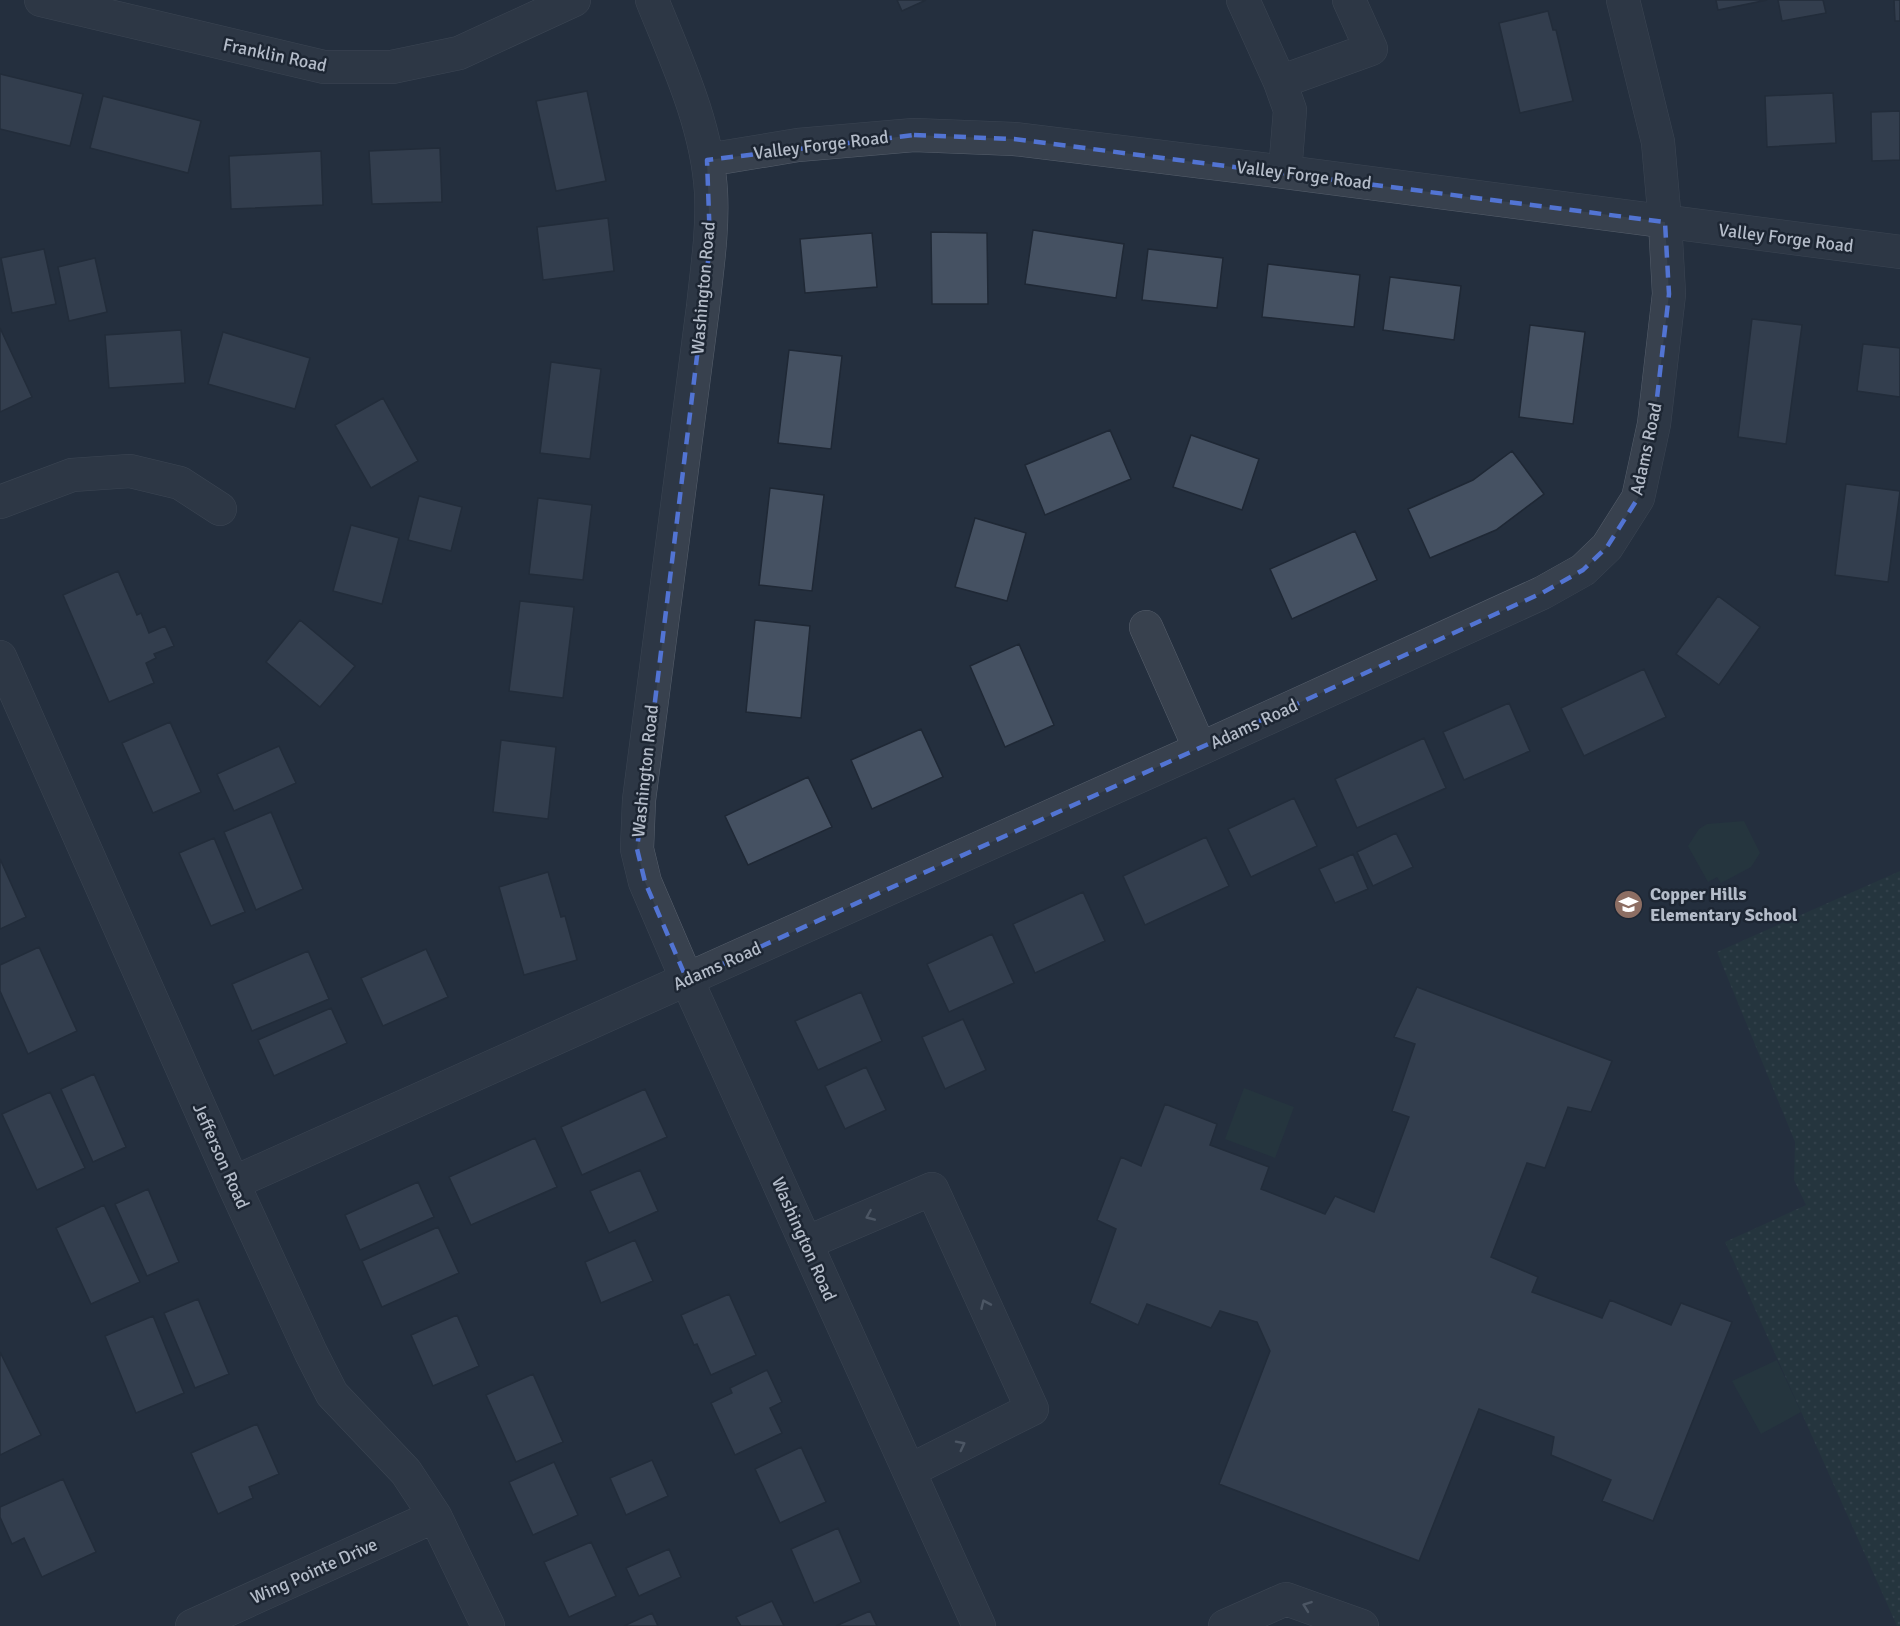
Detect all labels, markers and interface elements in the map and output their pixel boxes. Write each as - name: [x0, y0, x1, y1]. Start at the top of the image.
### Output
- street label: Franklin Road: [221, 33, 329, 77]
- street label: Valley Forge Road: [752, 126, 890, 164]
- street label: Valley Forge Road: [1235, 156, 1373, 194]
- street label: Valley Forge Road: [1717, 219, 1855, 257]
- street label: Washington Road: [686, 221, 720, 355]
- street label: Adams Road: [1625, 401, 1667, 497]
- street label: Adams Road: [1207, 694, 1301, 754]
- street label: Washington Road: [627, 703, 663, 839]
- place label: Copper Hills Elementary School: [1650, 883, 1798, 926]
- school or university icon: Copper Hills Elementary School: [1613, 888, 1645, 920]
- street label: Adams Road: [669, 937, 765, 995]
- street label: Jefferson Road: [188, 1100, 254, 1212]
- street label: Washington Road: [767, 1174, 841, 1304]
- one-way arrow: [865, 1208, 876, 1220]
- one-way arrow: [980, 1300, 992, 1311]
- one-way arrow: [954, 1441, 965, 1452]
- street label: Wing Pointe Drive: [247, 1533, 381, 1609]
- one-way arrow: [1302, 1601, 1313, 1614]

